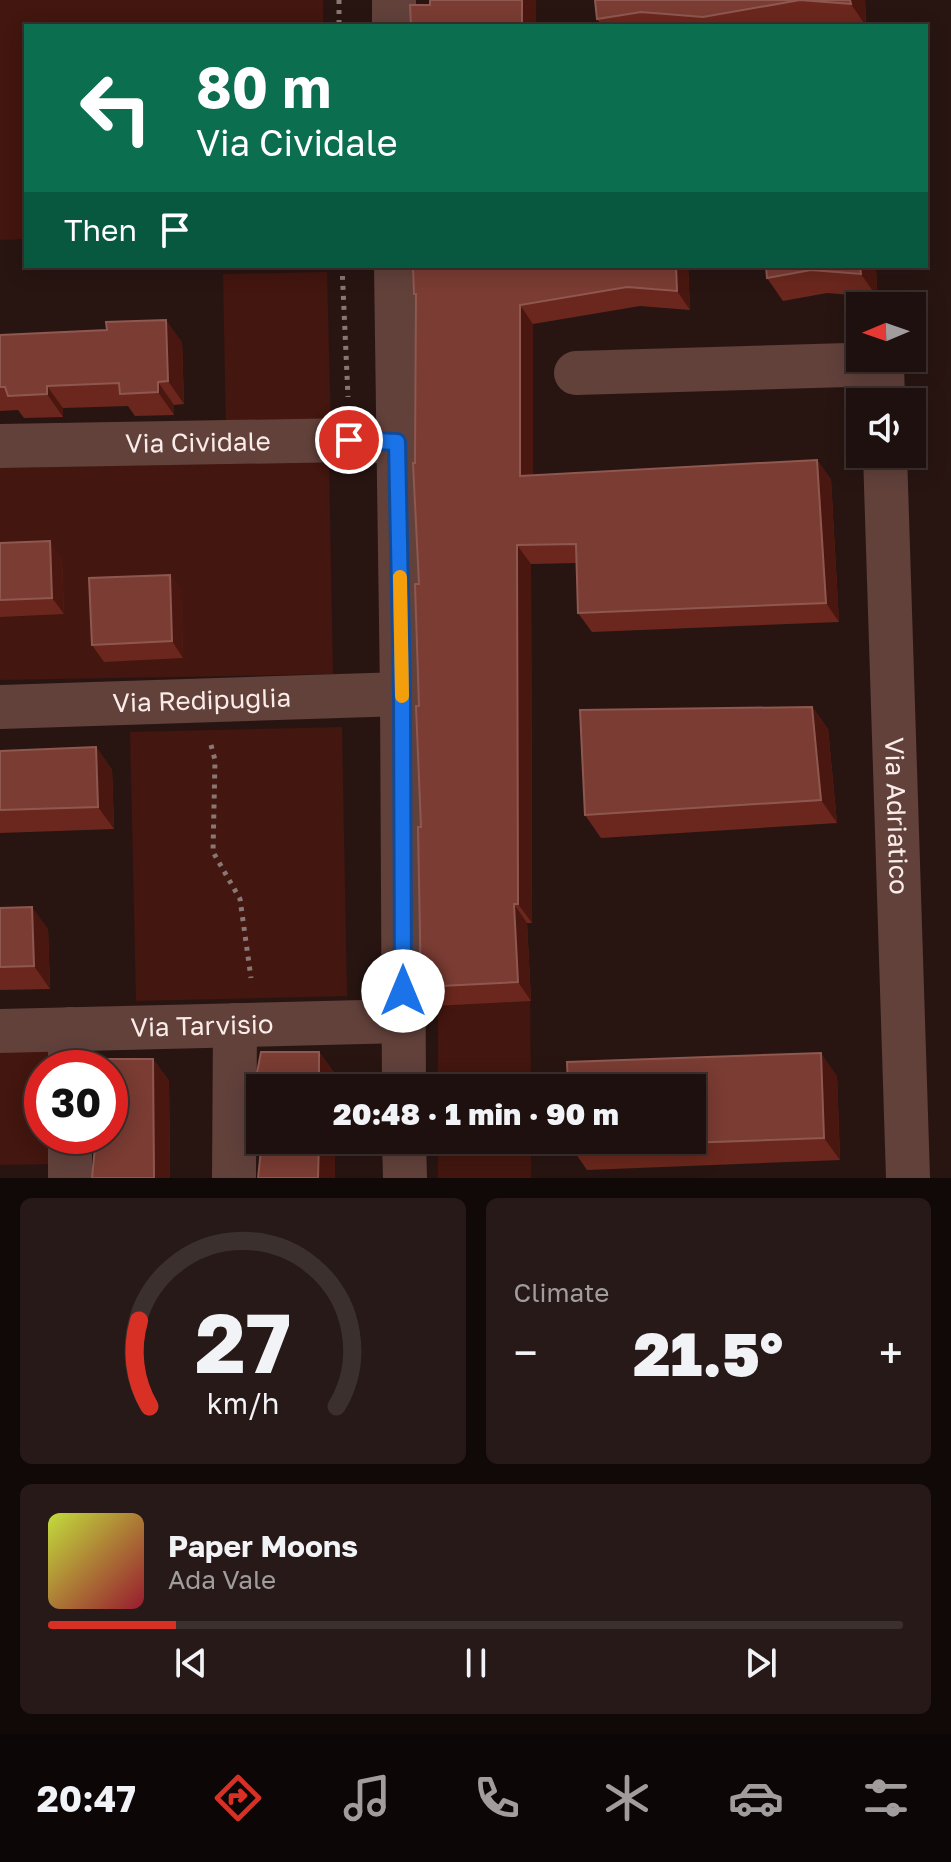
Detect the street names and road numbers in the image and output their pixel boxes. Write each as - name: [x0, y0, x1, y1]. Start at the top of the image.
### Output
- street label: Via Cividale: [125, 425, 271, 459]
- street label: Via Redipuglia: [112, 682, 292, 718]
- street label: Via Adriatico: [879, 737, 915, 895]
- street label: Via Tarvisio: [130, 1008, 274, 1043]

